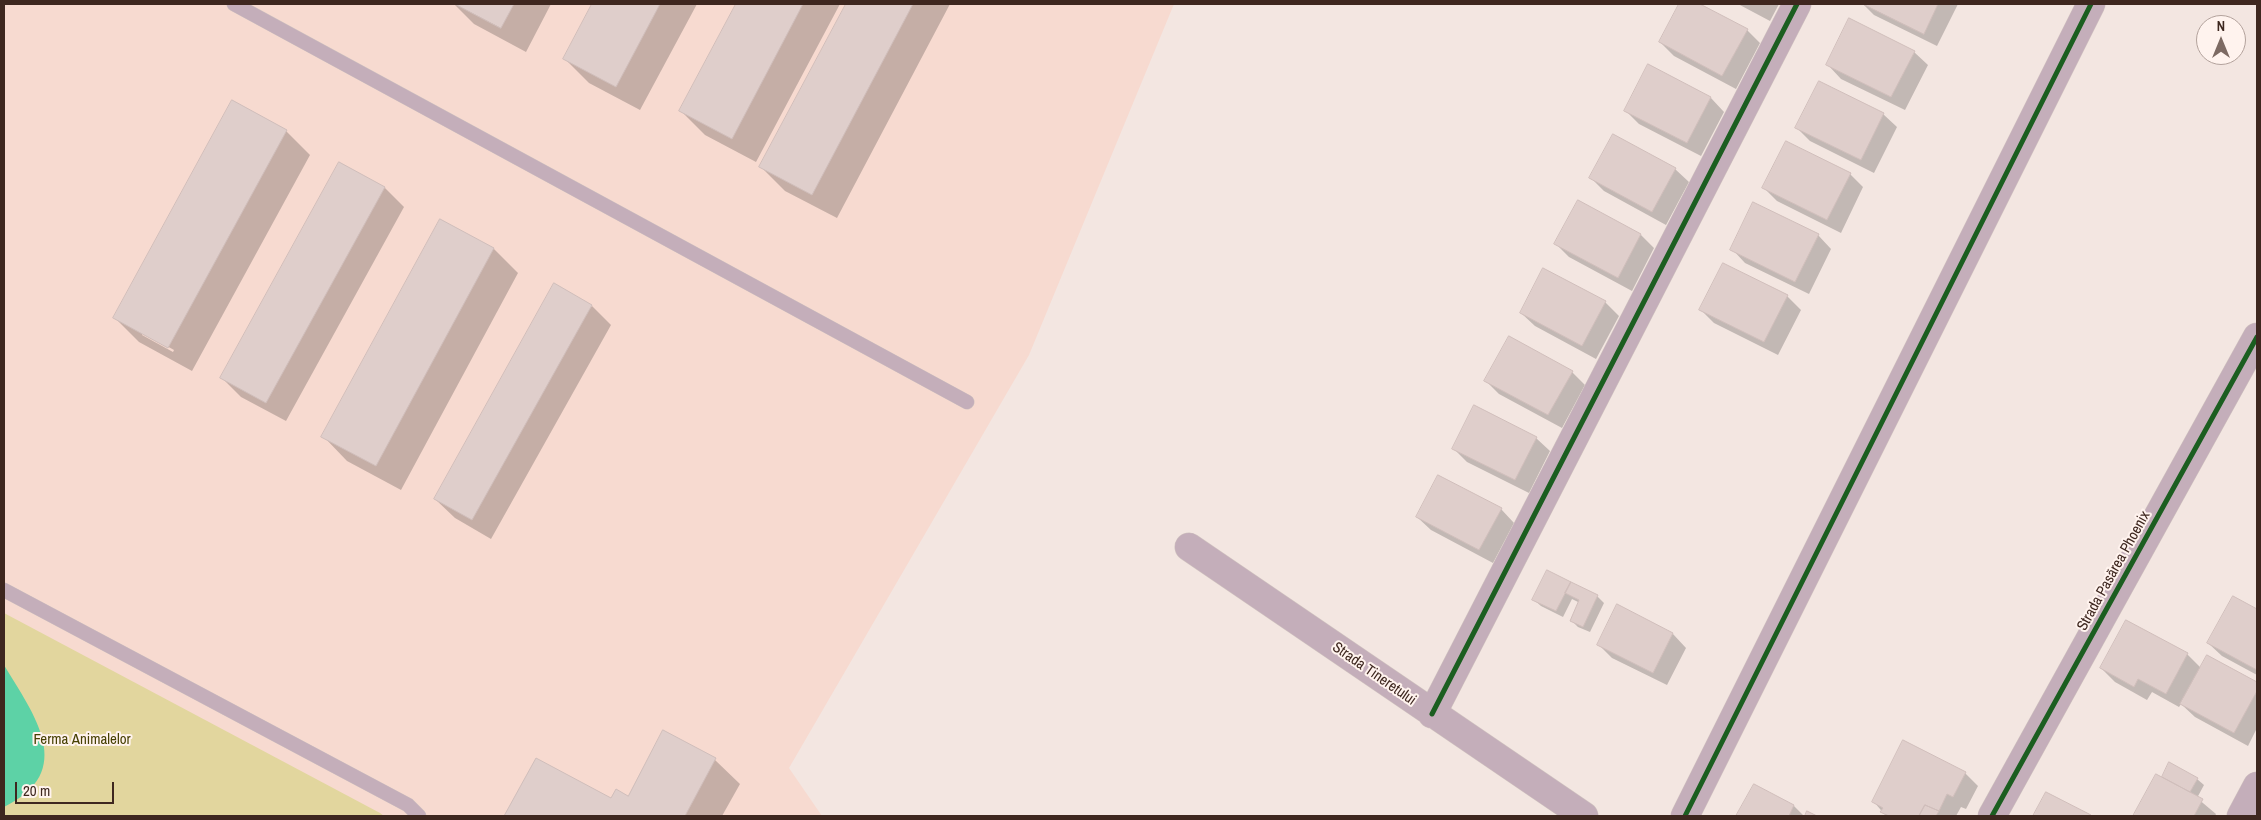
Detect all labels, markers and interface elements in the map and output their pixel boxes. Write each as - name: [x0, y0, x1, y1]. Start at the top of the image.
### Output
- north arrow: [2196, 15, 2246, 65]
- text: N: [2217, 17, 2225, 35]
- street label: Strada Pasărea Phoenix: [2074, 508, 2154, 634]
- street label: Strada Tineretului: [1329, 638, 1419, 710]
- park label: Ferma Animalelor: [33, 731, 131, 749]
- scale bar: [18, 772, 116, 804]
- text: 20 m: [23, 780, 50, 801]

